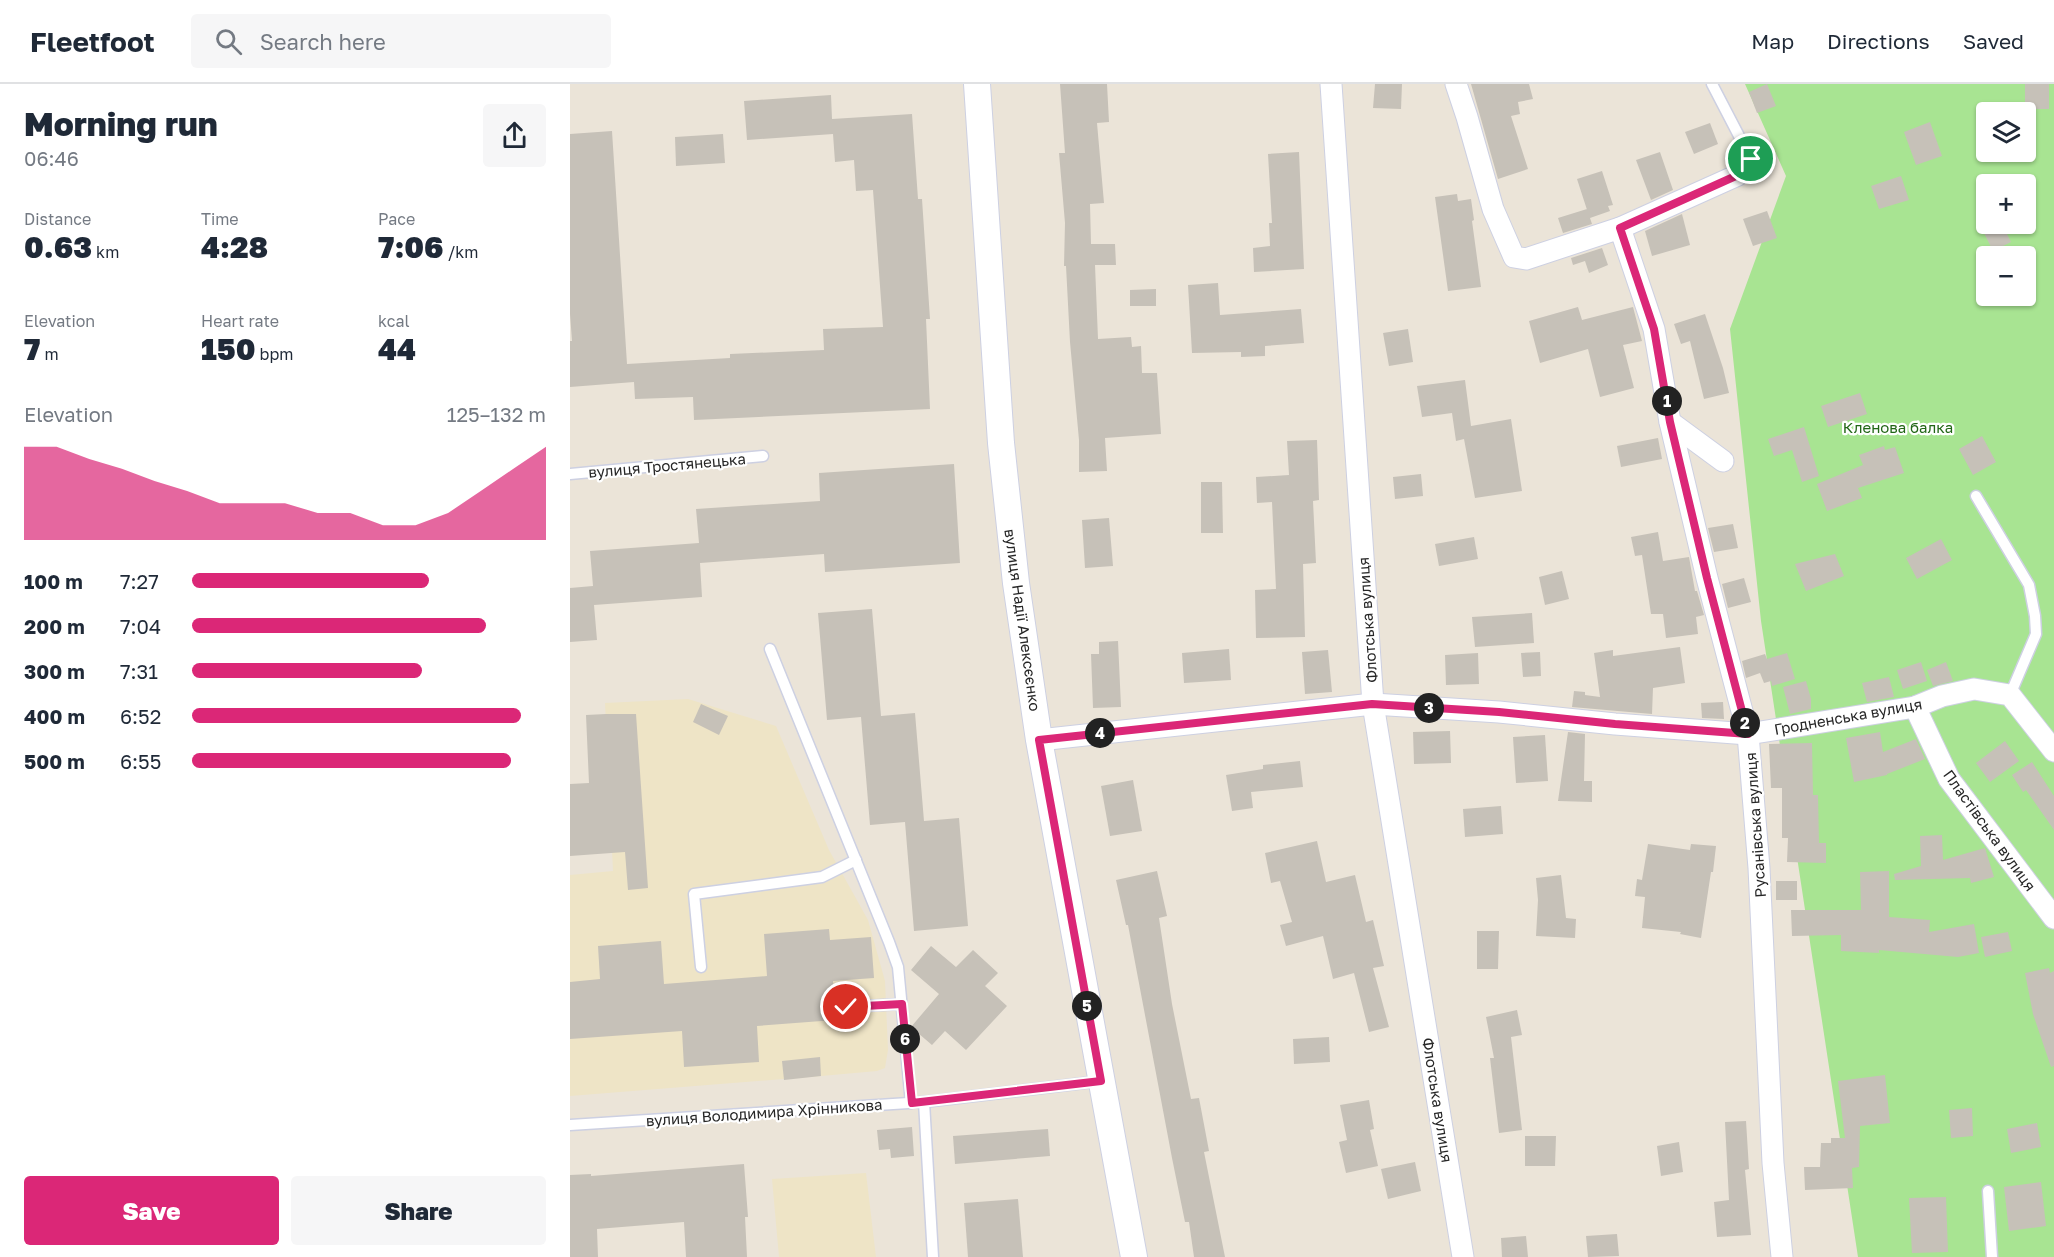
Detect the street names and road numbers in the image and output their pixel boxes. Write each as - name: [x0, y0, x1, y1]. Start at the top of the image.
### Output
- street label: вулиця Тростянецька: [588, 449, 746, 481]
- street label: вулиця Надії Алексєєнко: [1001, 528, 1045, 712]
- street label: Флотська вулиця: [1354, 556, 1380, 684]
- street label: Гродненська вулиця: [1773, 694, 1923, 738]
- street label: Русанівська вулиця: [1741, 752, 1769, 898]
- street label: Пластівська вулиця: [1940, 766, 2040, 894]
- street label: Флотська вулиця: [1419, 1036, 1457, 1164]
- street label: вулиця Володимира Хрінникова: [645, 1095, 883, 1129]

